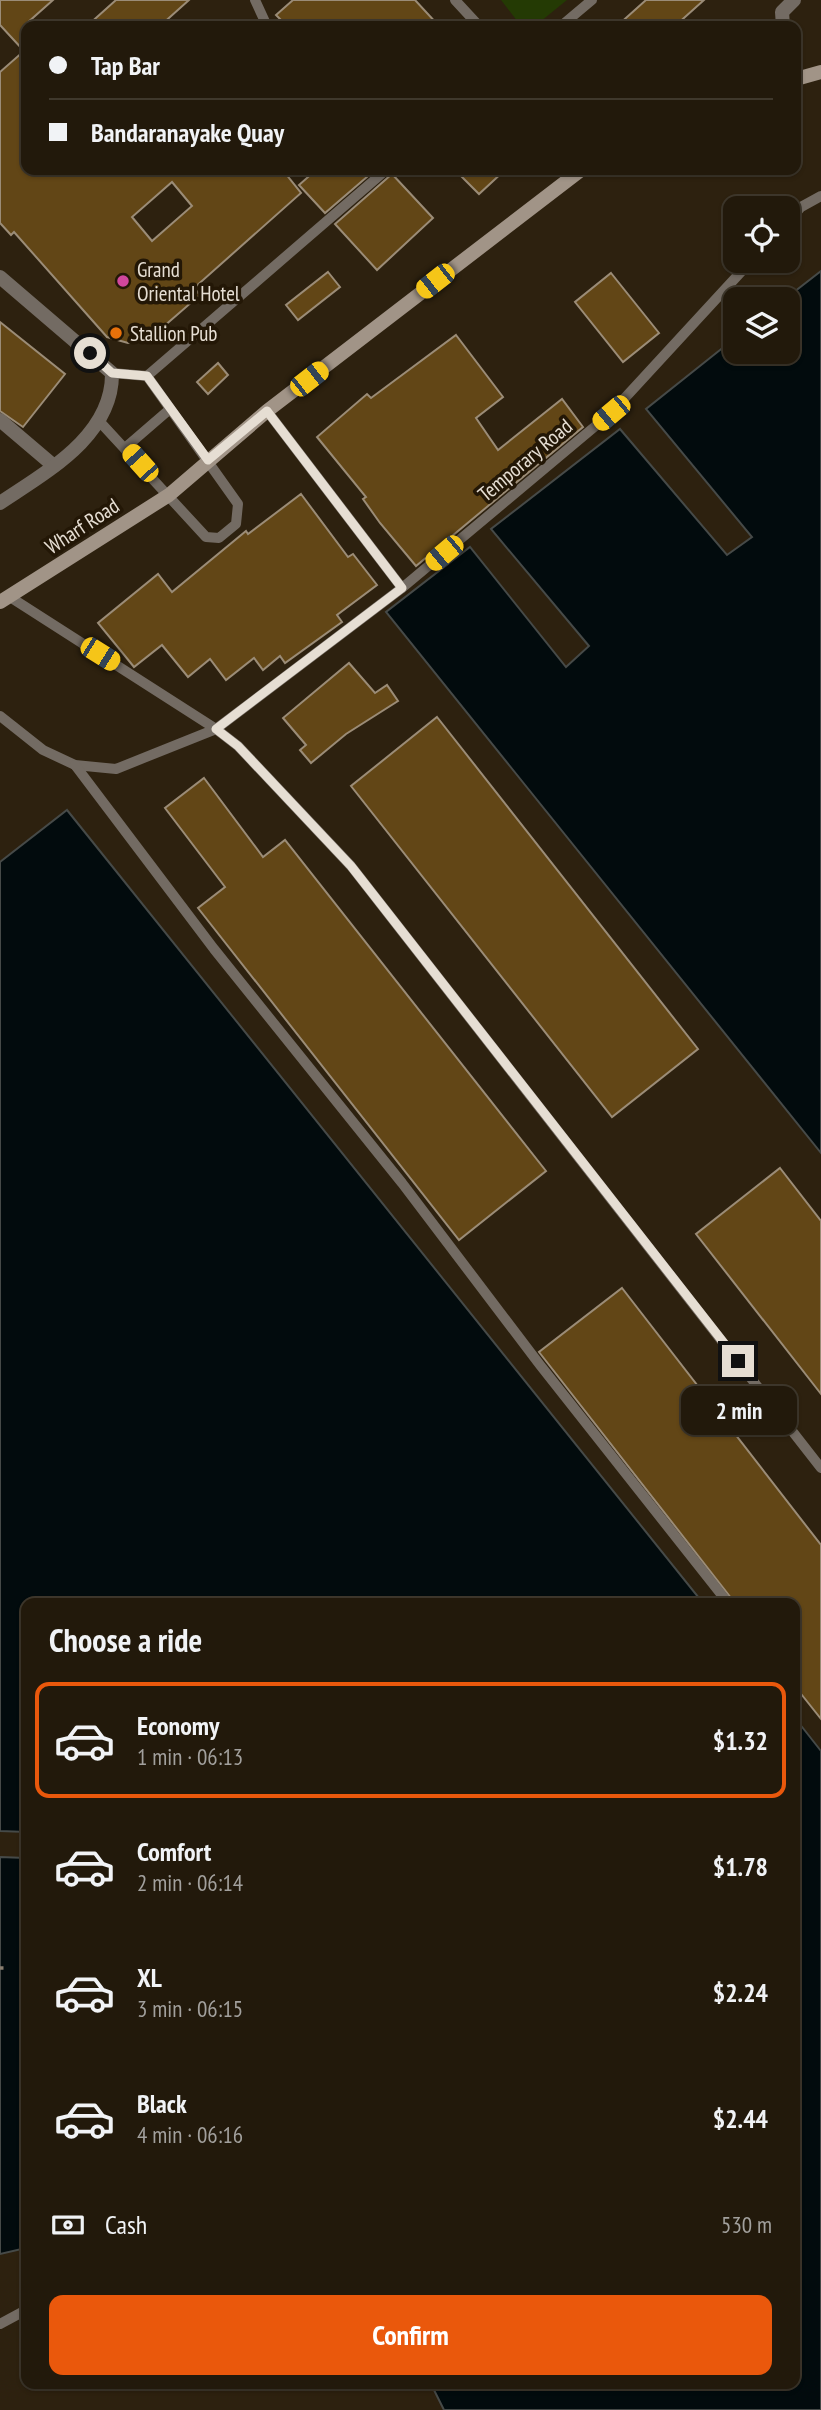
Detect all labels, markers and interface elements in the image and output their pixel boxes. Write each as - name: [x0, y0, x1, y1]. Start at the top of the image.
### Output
- text: Tap Bar: [91, 49, 160, 82]
- text: Bandaranayake Quay: [91, 116, 284, 149]
- map controls: [723, 196, 800, 364]
- button: locate: [723, 196, 800, 273]
- place label: Grand Oriental Hotel: [137, 256, 240, 307]
- car: [412, 260, 459, 302]
- marker: Grand Oriental Hotel: [115, 273, 131, 289]
- button: layers: [723, 287, 800, 364]
- place label: Stallion Pub: [130, 320, 217, 347]
- marker: Stallion Pub: [108, 325, 124, 341]
- route start: [74, 337, 106, 369]
- car: [286, 358, 333, 400]
- car: [589, 391, 634, 435]
- street label: Temporary Road: [472, 413, 578, 507]
- car: [119, 440, 162, 486]
- street label: Wharf Road: [40, 492, 124, 560]
- car: [422, 531, 467, 575]
- car: [77, 634, 124, 674]
- route end: [722, 1345, 754, 1377]
- callout: 2 min: [680, 1386, 796, 1434]
- text: 2 min: [716, 1396, 762, 1425]
- text: Choose a ride: [49, 1619, 202, 1661]
- icon: car: [53, 1709, 116, 1772]
- text: Economy: [137, 1709, 219, 1742]
- text: $1.32: [713, 1724, 768, 1757]
- text: 1 min · 06:13: [137, 1742, 243, 1771]
- icon: car: [53, 1835, 116, 1898]
- text: Comfort: [137, 1835, 211, 1868]
- text: $1.78: [713, 1850, 768, 1883]
- text: 2 min · 06:14: [137, 1868, 243, 1897]
- icon: car: [53, 1961, 116, 2024]
- text: XL: [137, 1961, 162, 1994]
- text: $2.24: [713, 1976, 768, 2009]
- text: 3 min · 06:15: [137, 1994, 243, 2023]
- icon: car: [53, 2087, 116, 2150]
- text: Black: [137, 2087, 187, 2120]
- text: $2.44: [713, 2102, 768, 2135]
- text: 4 min · 06:16: [137, 2120, 243, 2149]
- icon: cash: [49, 2206, 87, 2244]
- text: Cash: [105, 2208, 147, 2241]
- text: 530 m: [721, 2210, 772, 2239]
- button: Confirm: [49, 2295, 772, 2375]

